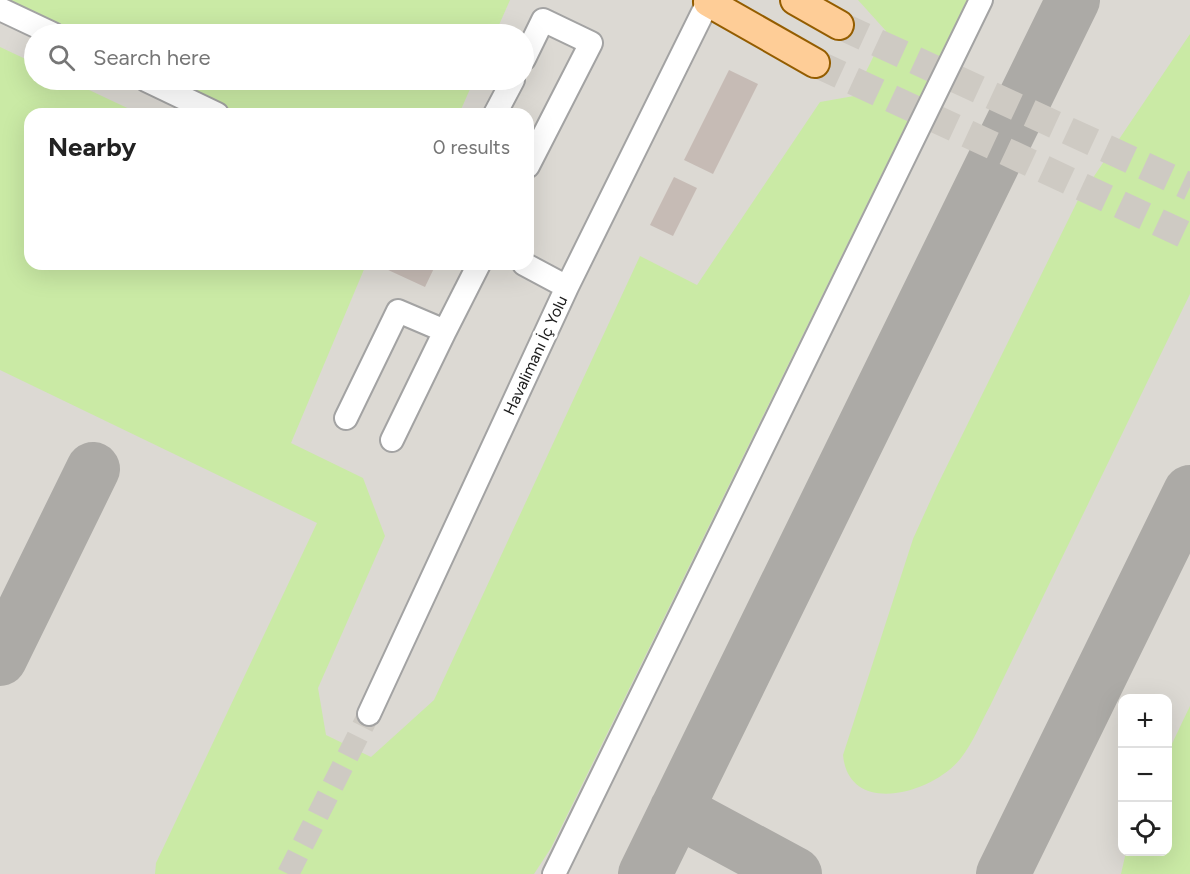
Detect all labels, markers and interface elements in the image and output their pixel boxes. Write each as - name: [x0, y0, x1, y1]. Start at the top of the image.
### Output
- search box: [24, 24, 534, 90]
- icon: search: [45, 41, 78, 74]
- text: Search here: [93, 44, 211, 71]
- text: Nearby: [48, 131, 136, 163]
- text: 0 results: [433, 135, 510, 159]
- street label: Havalimanı İç Yolu: [500, 293, 571, 418]
- map controls: [1118, 694, 1172, 856]
- button: +: [1118, 694, 1172, 748]
- button: −: [1118, 748, 1172, 802]
- button: locate: [1118, 802, 1172, 856]

